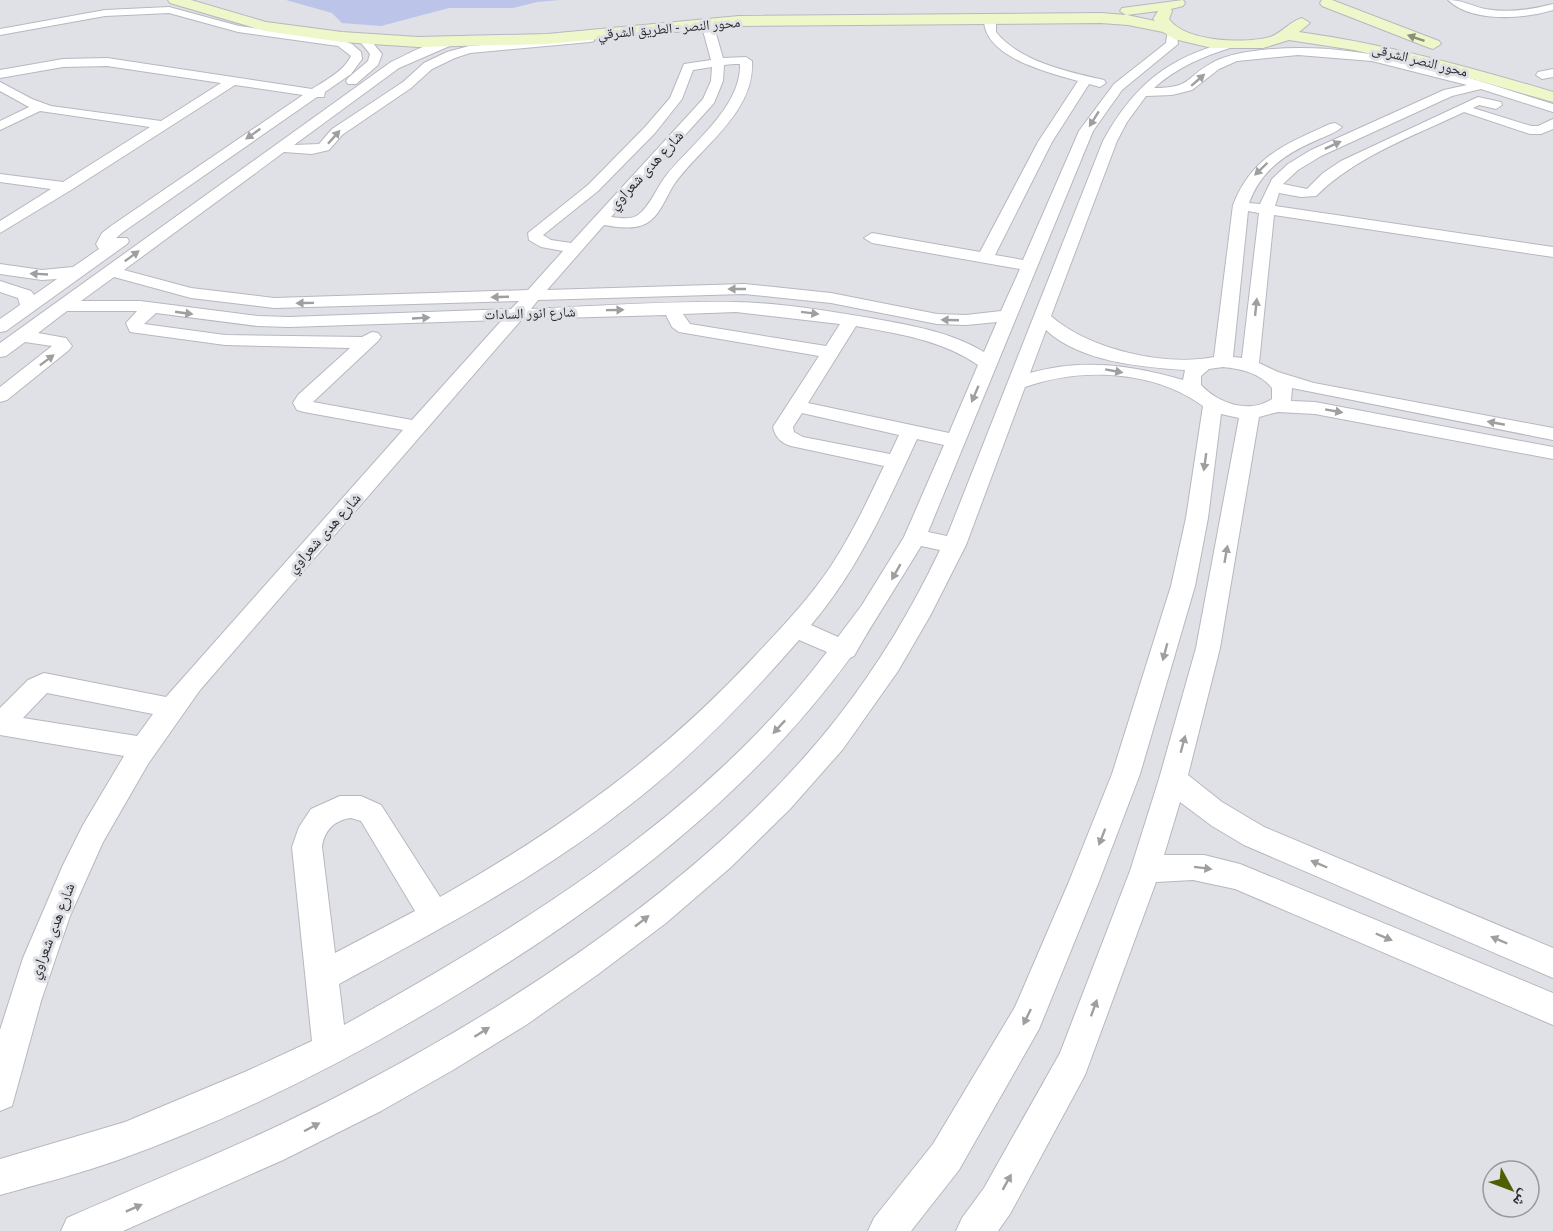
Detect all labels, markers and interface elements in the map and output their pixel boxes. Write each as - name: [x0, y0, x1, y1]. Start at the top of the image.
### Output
- street label: محور النصر - الطريق الشرقي: [597, 14, 741, 46]
- one-way arrow: [1407, 33, 1425, 42]
- street label: محور النصر الشرقى: [1370, 40, 1469, 81]
- one-way arrow: [1190, 73, 1206, 86]
- one-way arrow: [1088, 110, 1099, 127]
- street label: شارع هدى شعراوي: [605, 127, 689, 215]
- one-way arrow: [245, 128, 261, 139]
- one-way arrow: [327, 130, 340, 145]
- one-way arrow: [1324, 141, 1341, 150]
- one-way arrow: [1255, 161, 1269, 175]
- one-way arrow: [125, 250, 140, 262]
- one-way arrow: [29, 269, 48, 278]
- one-way arrow: [727, 284, 746, 294]
- one-way arrow: [491, 292, 510, 302]
- one-way arrow: [296, 298, 315, 308]
- one-way arrow: [1251, 298, 1261, 317]
- street label: شارع انور السادات: [484, 303, 576, 325]
- one-way arrow: [606, 306, 625, 315]
- one-way arrow: [175, 308, 194, 317]
- one-way arrow: [801, 308, 820, 318]
- one-way arrow: [411, 314, 430, 323]
- one-way arrow: [941, 315, 960, 324]
- one-way arrow: [39, 355, 54, 367]
- one-way arrow: [1105, 366, 1124, 375]
- one-way arrow: [970, 385, 979, 403]
- one-way arrow: [1325, 407, 1344, 416]
- one-way arrow: [1486, 418, 1505, 427]
- one-way arrow: [1201, 452, 1210, 471]
- street label: شارع هدى شعراوي: [283, 489, 367, 579]
- one-way arrow: [1221, 544, 1230, 563]
- one-way arrow: [891, 564, 901, 581]
- one-way arrow: [1159, 643, 1169, 661]
- one-way arrow: [772, 720, 786, 735]
- one-way arrow: [1178, 735, 1188, 753]
- one-way arrow: [1096, 828, 1106, 846]
- one-way arrow: [1310, 859, 1328, 869]
- one-way arrow: [1193, 863, 1212, 872]
- street label: شارع هدى شعراوي: [25, 880, 81, 983]
- one-way arrow: [634, 914, 650, 927]
- one-way arrow: [1376, 932, 1394, 942]
- one-way arrow: [1490, 935, 1508, 944]
- one-way arrow: [1090, 999, 1099, 1017]
- one-way arrow: [1022, 1008, 1031, 1025]
- one-way arrow: [474, 1026, 490, 1037]
- one-way arrow: [303, 1122, 320, 1132]
- north arrow: [1481, 1159, 1541, 1219]
- one-way arrow: [1002, 1174, 1012, 1191]
- text: ش: [1509, 1186, 1535, 1211]
- one-way arrow: [125, 1202, 143, 1212]

